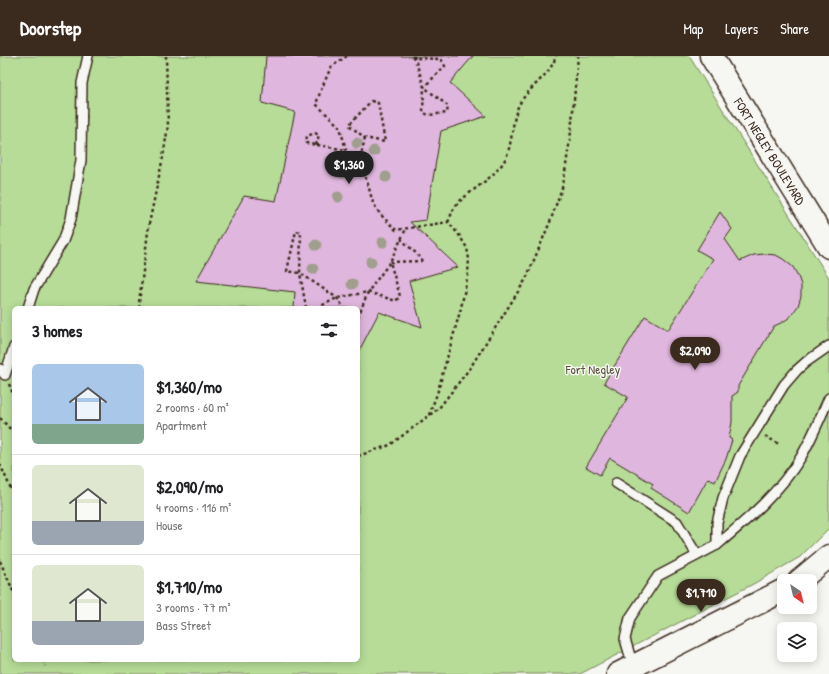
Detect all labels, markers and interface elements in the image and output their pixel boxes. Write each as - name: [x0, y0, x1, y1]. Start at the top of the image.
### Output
- text: Doorstep: [20, 15, 81, 41]
- text: Map: [683, 19, 703, 38]
- text: Layers: [725, 19, 758, 38]
- text: Share: [780, 19, 809, 38]
- street label: FORT NEGLEY BOULEVARD: [729, 94, 810, 209]
- pin: $1,360: [316, 151, 382, 185]
- text: $1,360: [334, 155, 364, 173]
- text: 3 homes: [32, 319, 82, 342]
- icon: filters: [318, 319, 340, 341]
- pin: $2,090: [662, 337, 728, 371]
- text: $2,090: [679, 341, 711, 359]
- park label: Fort Negley: [565, 360, 621, 378]
- text: $1,360/mo: [156, 375, 222, 398]
- icon: home: [64, 380, 112, 428]
- text: 2 rooms · 60 m²: [156, 398, 229, 416]
- text: Apartment: [156, 416, 207, 434]
- text: $2,090/mo: [156, 475, 223, 498]
- icon: home: [64, 481, 112, 529]
- text: 4 rooms · 116 m²: [156, 498, 231, 516]
- text: House: [156, 516, 183, 534]
- north arrow: [777, 574, 817, 614]
- map controls: [777, 574, 817, 662]
- text: $1,710/mo: [156, 575, 222, 598]
- pin: $1,710: [668, 579, 734, 613]
- icon: home: [64, 581, 112, 629]
- text: $1,710: [686, 583, 716, 601]
- text: 3 rooms · 77 m²: [156, 598, 230, 616]
- text: Bass Street: [156, 616, 211, 634]
- button: layers: [777, 622, 817, 662]

